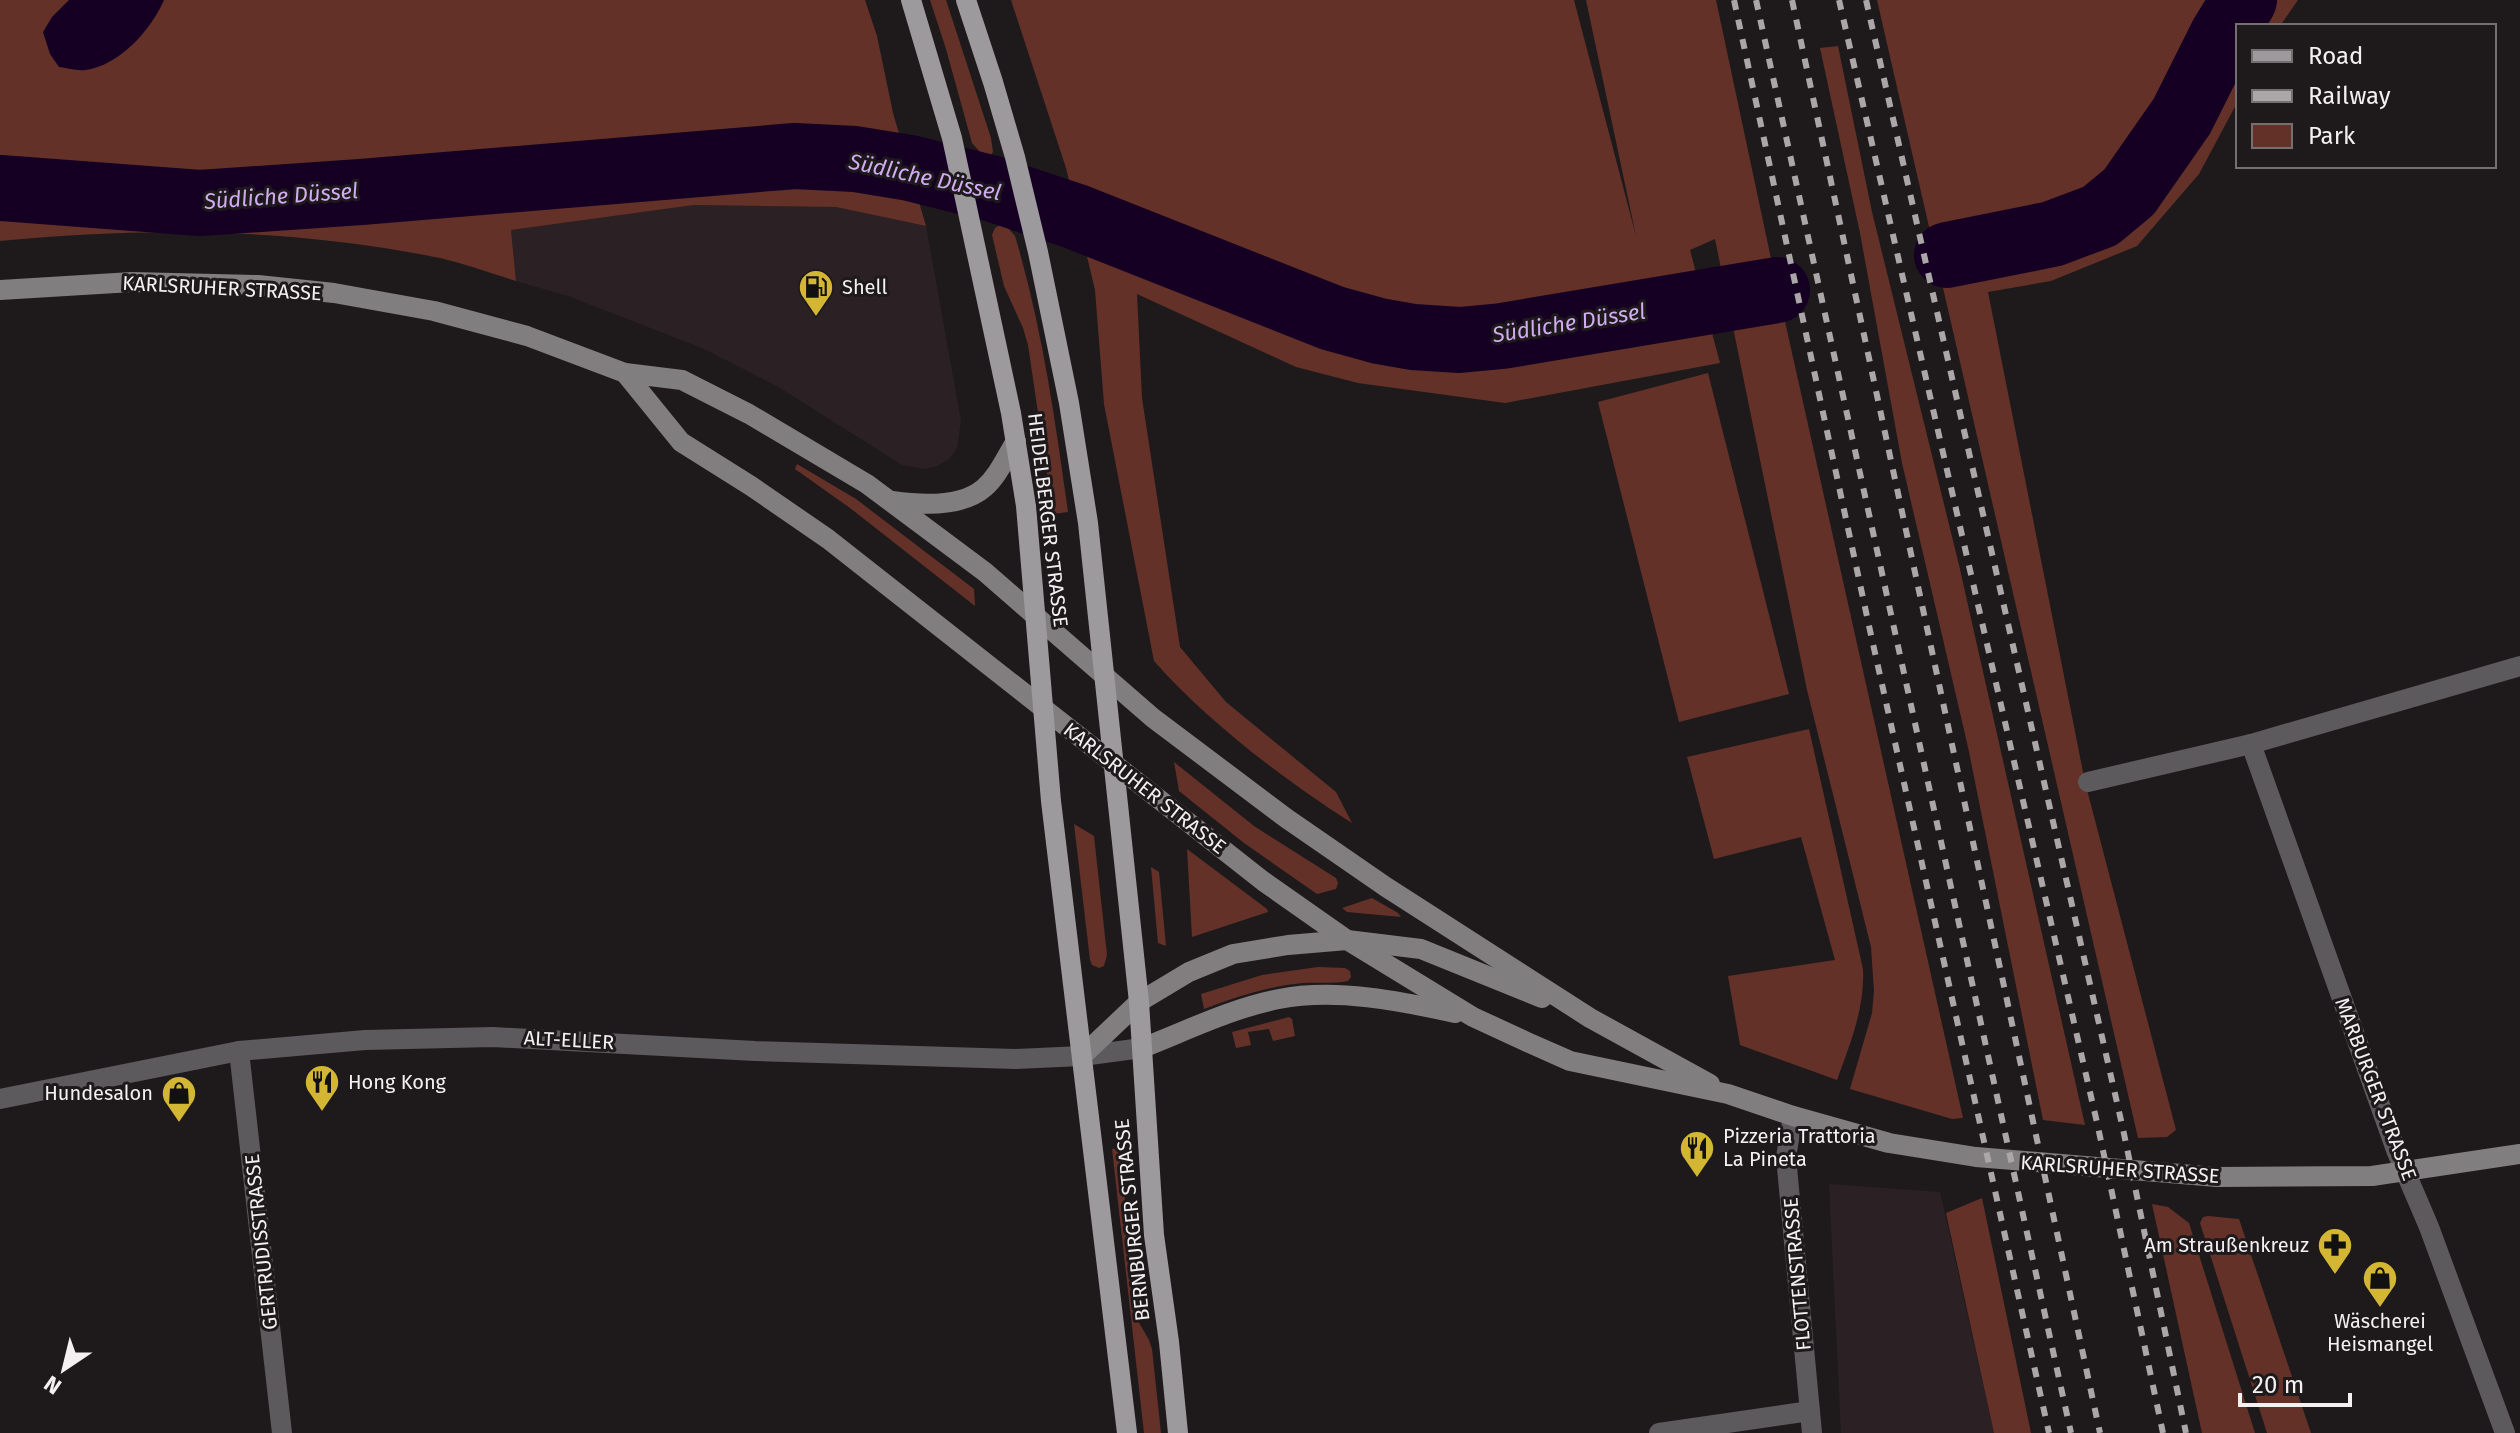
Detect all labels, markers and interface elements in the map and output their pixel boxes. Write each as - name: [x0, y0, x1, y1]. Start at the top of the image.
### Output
- legend: [2236, 24, 2496, 168]
- text: Road: [2308, 42, 2363, 70]
- text: Railway: [2308, 82, 2391, 110]
- text: Park: [2308, 122, 2356, 150]
- water label: Südliche Düssel: [846, 148, 1003, 206]
- water label: Südliche Düssel: [202, 177, 359, 215]
- fuel station icon: Shell: [797, 268, 835, 318]
- street label: KARLSRUHER STRASSE: [122, 271, 322, 305]
- place label: Shell: [842, 275, 887, 299]
- water label: Südliche Düssel: [1490, 298, 1647, 349]
- street label: HEIDELBERGER STRASSE: [1023, 411, 1073, 629]
- street label: KARLSRUHER STRASSE: [1059, 717, 1231, 859]
- street label: MARBURGER STRASSE: [2330, 994, 2422, 1184]
- street label: ALT-ELLER: [523, 1026, 615, 1054]
- restaurant icon: Hong Kong: [303, 1063, 341, 1113]
- place label: Hong Kong: [348, 1070, 447, 1094]
- shop icon: Hundesalon: [160, 1074, 198, 1124]
- place label: Hundesalon: [44, 1081, 153, 1105]
- street label: BERNBURGER STRASSE: [1109, 1118, 1155, 1322]
- place label: Pizzeria Trattoria La Pineta: [1723, 1124, 1876, 1171]
- restaurant icon: Pizzeria Trattoria La Pineta: [1678, 1129, 1716, 1179]
- street label: KARLSRUHER STRASSE: [2020, 1150, 2220, 1188]
- street label: GERTRUDISSTRASSE: [240, 1153, 282, 1331]
- street label: FLOTTENSTRASSE: [1778, 1196, 1816, 1352]
- pharmacy icon: Am Straußenkreuz: [2316, 1226, 2354, 1276]
- place label: Am Straußenkreuz: [2144, 1233, 2309, 1257]
- shop icon: Wäscherei Heismangel: [2361, 1259, 2399, 1309]
- place label: Wäscherei Heismangel: [2327, 1309, 2433, 1356]
- north arrow: [24, 1329, 104, 1409]
- scale bar: [2240, 1357, 2350, 1407]
- text: N: [39, 1370, 67, 1400]
- text: 20 m: [2252, 1371, 2304, 1399]

